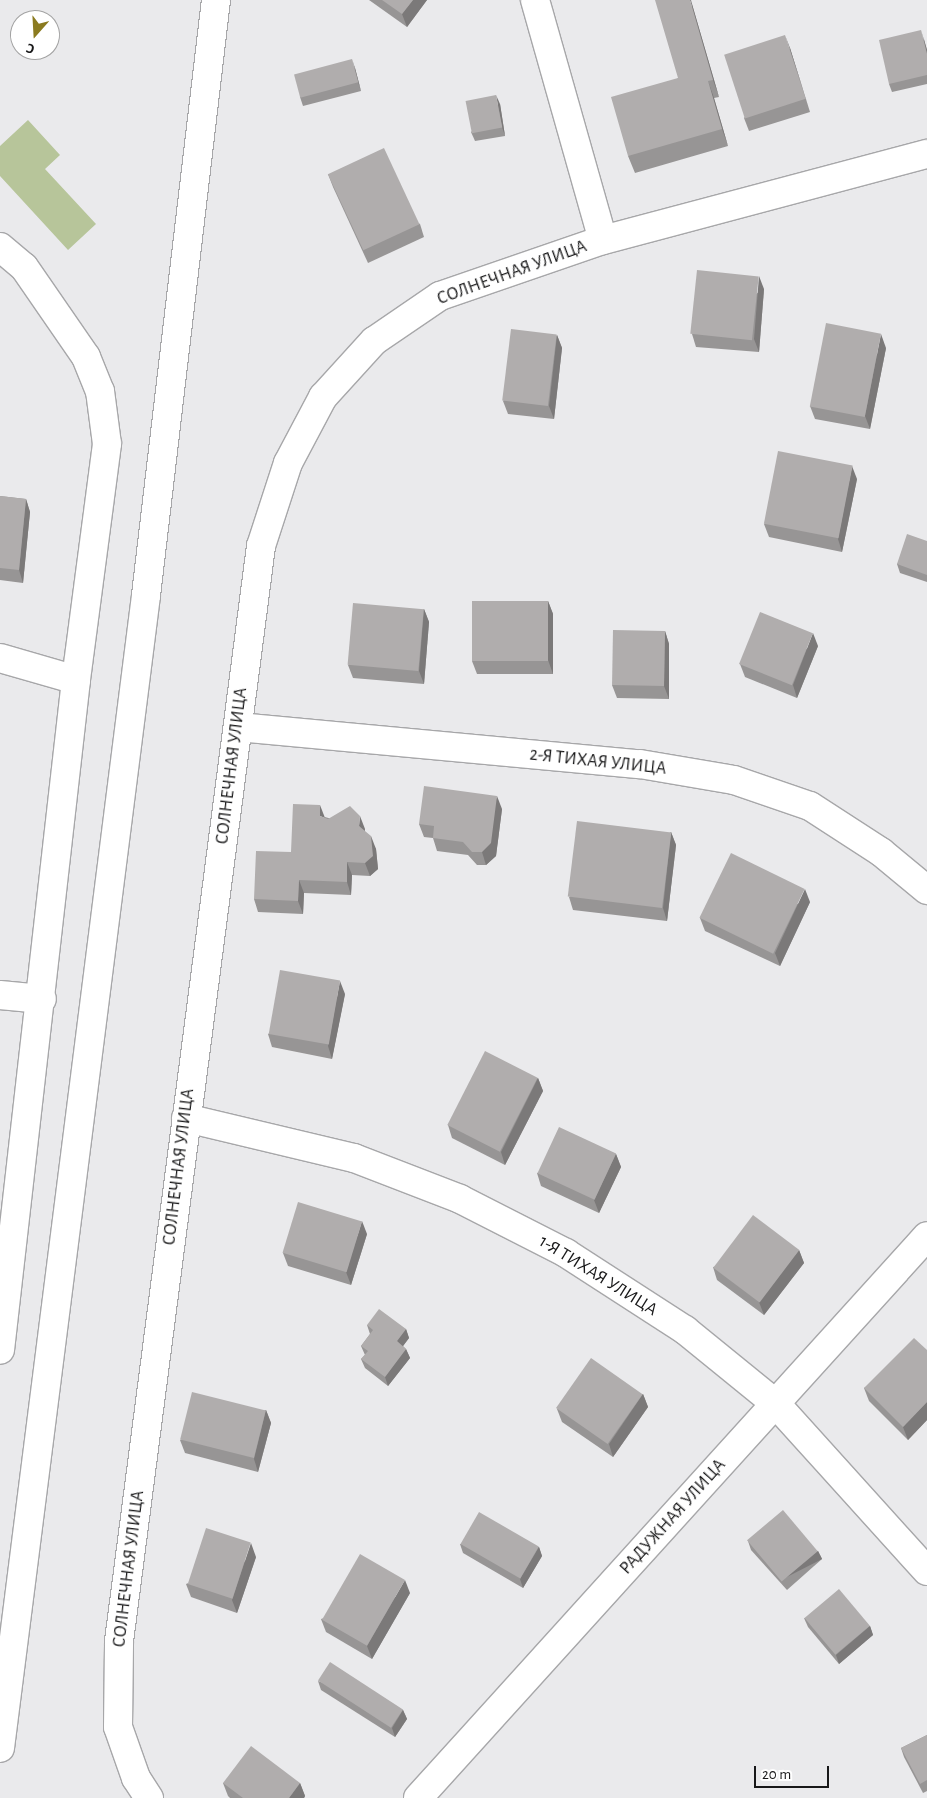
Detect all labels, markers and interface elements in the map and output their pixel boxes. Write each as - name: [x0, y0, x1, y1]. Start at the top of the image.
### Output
- north arrow: [10, 10, 60, 60]
- text: С: [24, 40, 36, 56]
- street label: СОЛНЕЧНАЯ УЛИЦА: [434, 236, 590, 310]
- street label: СОЛНЕЧНАЯ УЛИЦА: [212, 686, 252, 846]
- street label: 2-Я ТИХАЯ УЛИЦА: [529, 744, 667, 780]
- street label: СОЛНЕЧНАЯ УЛИЦА: [159, 1087, 199, 1247]
- street label: 1-Я ТИХАЯ УЛИЦА: [535, 1231, 661, 1321]
- street label: РАДУЖНАЯ УЛИЦА: [615, 1455, 731, 1579]
- street label: СОЛНЕЧНАЯ УЛИЦА: [109, 1489, 149, 1649]
- scale bar: [757, 1756, 832, 1788]
- text: 20 m: [762, 1767, 791, 1782]

